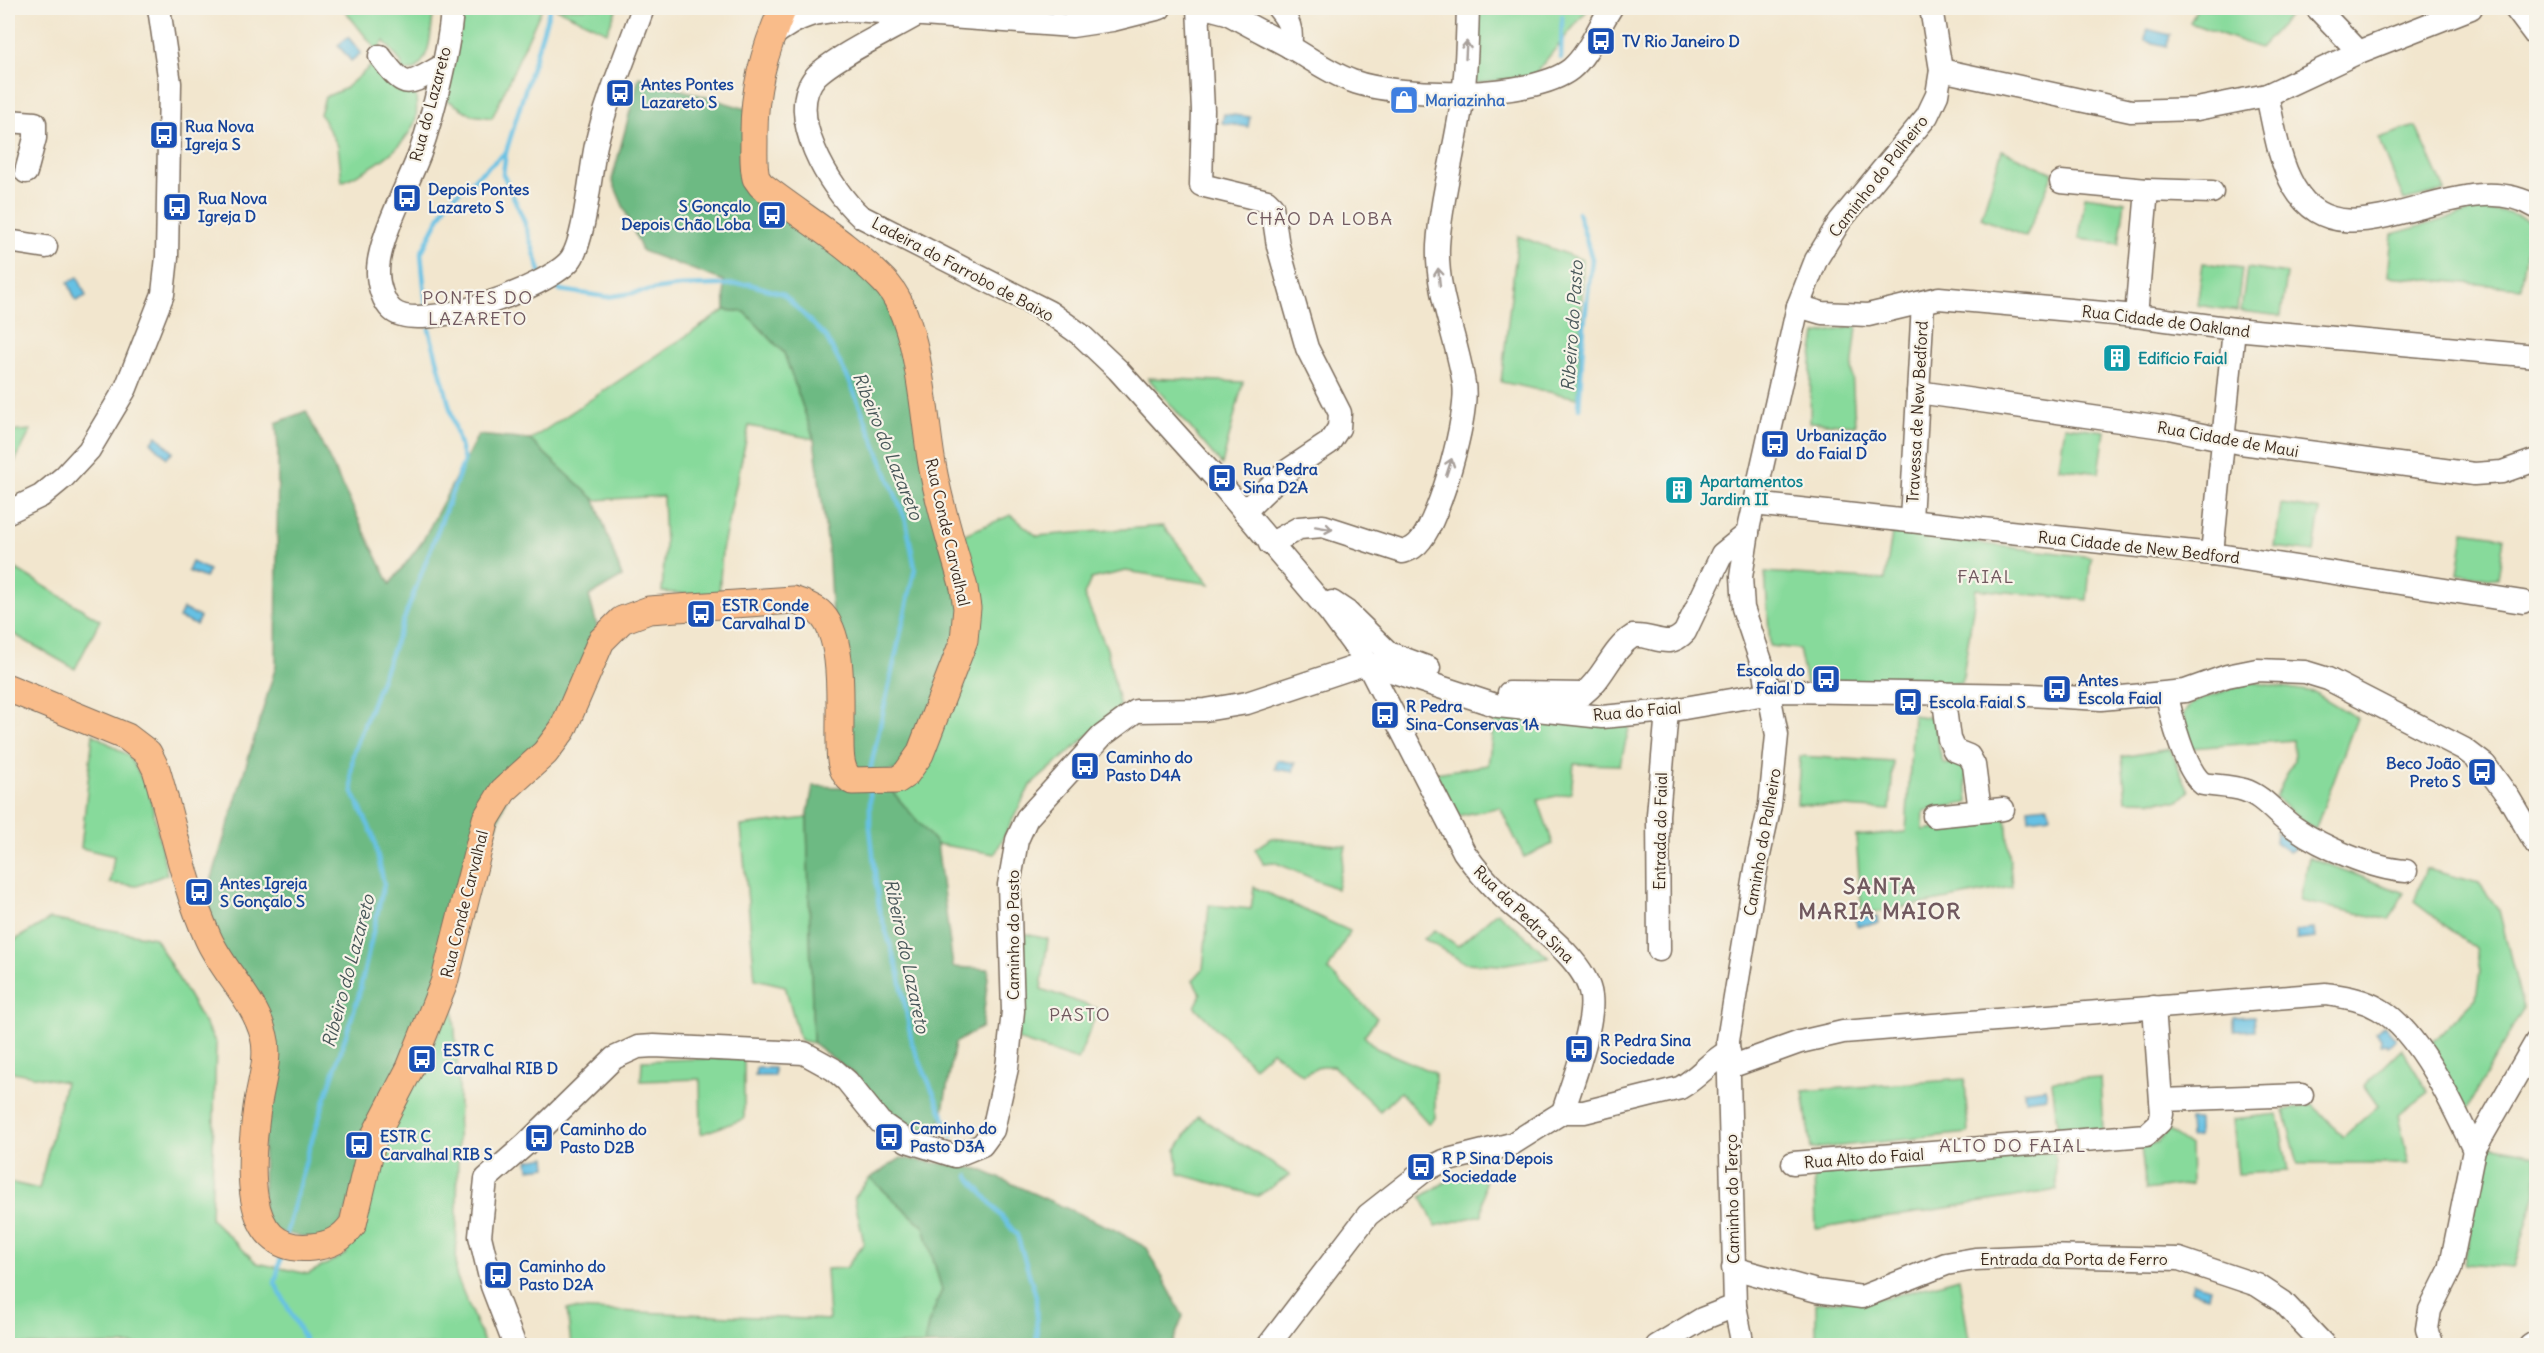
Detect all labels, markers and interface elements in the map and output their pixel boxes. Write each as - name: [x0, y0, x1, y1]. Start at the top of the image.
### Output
- bus stop icon: TV Rio Janeiro D: [1585, 25, 1617, 57]
- place label: TV Rio Janeiro D: [1622, 31, 1740, 51]
- one-way arrow: [1461, 41, 1472, 61]
- street label: Rua do Lazareto: [405, 44, 455, 164]
- place label: Antes Pontes Lazareto S: [641, 74, 734, 112]
- bus stop icon: Antes Pontes Lazareto S: [604, 77, 636, 109]
- shop icon: Mariazinha: [1388, 84, 1420, 116]
- place label: Mariazinha: [1425, 90, 1505, 110]
- street label: Caminho do Palheiro: [1824, 111, 1932, 241]
- place label: Rua Nova Igreja S: [185, 116, 254, 155]
- bus stop icon: Rua Nova Igreja S: [148, 119, 180, 151]
- place label: Depois Pontes Lazareto S: [428, 179, 529, 217]
- bus stop icon: Depois Pontes Lazareto S: [391, 182, 423, 214]
- place label: Rua Nova Igreja D: [198, 188, 267, 227]
- bus stop icon: Rua Nova Igreja D: [161, 191, 193, 223]
- place label: S Gonçalo Depois Chão Loba: [621, 196, 751, 235]
- bus stop icon: S Gonçalo Depois Chão Loba: [756, 199, 788, 231]
- district label: CHÃO DA LOBA: [1246, 207, 1394, 230]
- street label: Ladeira do Farrobo de Baixo: [869, 212, 1057, 326]
- water label: Ribeiro do Pasto: [1556, 259, 1588, 392]
- one-way arrow: [1433, 268, 1444, 288]
- district label: PONTES DO LAZARETO: [422, 286, 534, 330]
- street label: Rua Cidade de Oakland: [2081, 301, 2251, 341]
- street label: Travessa de New Bedford: [1902, 320, 1932, 504]
- building icon: Edifício Faial: [2101, 342, 2133, 374]
- place label: Edifício Faial: [2138, 348, 2227, 368]
- water label: Ribeiro do Lazareto: [848, 369, 928, 524]
- street label: Rua Cidade de Maui: [2156, 417, 2300, 461]
- place label: Urbanização do Faial D: [1796, 425, 1887, 463]
- bus stop icon: Urbanização do Faial D: [1759, 428, 1791, 460]
- street label: Rua Conde Carvalhal: [921, 456, 975, 608]
- one-way arrow: [1445, 458, 1456, 477]
- place label: Rua Pedra Sina D2A: [1243, 459, 1318, 497]
- bus stop icon: Rua Pedra Sina D2A: [1206, 462, 1238, 494]
- place label: Apartamentos Jardim II: [1700, 471, 1803, 509]
- building icon: Apartamentos Jardim II: [1663, 474, 1695, 506]
- one-way arrow: [1314, 522, 1333, 533]
- street label: Rua Cidade de New Bedford: [2037, 526, 2241, 568]
- district label: FAIAL: [1957, 565, 2015, 588]
- place label: ESTR Conde Carvalhal D: [722, 595, 809, 633]
- bus stop icon: ESTR Conde Carvalhal D: [685, 598, 717, 630]
- place label: Escola do Faial D: [1736, 660, 1805, 698]
- bus stop icon: Escola do Faial D: [1810, 663, 1842, 695]
- place label: Antes Escola Faial: [2078, 670, 2162, 708]
- bus stop icon: Antes Escola Faial: [2041, 673, 2073, 705]
- bus stop icon: Escola Faial S: [1892, 686, 1924, 718]
- place label: Escola Faial S: [1929, 692, 2026, 712]
- place label: R Pedra Sina-Conservas 1A: [1406, 696, 1539, 734]
- street label: Rua do Faial: [1592, 697, 1682, 725]
- bus stop icon: R Pedra Sina-Conservas 1A: [1369, 699, 1401, 731]
- place label: Caminho do Pasto D4A: [1106, 747, 1193, 785]
- bus stop icon: Caminho do Pasto D4A: [1069, 750, 1101, 782]
- place label: Beco João Preto S: [2386, 753, 2461, 791]
- bus stop icon: Beco João Preto S: [2466, 756, 2498, 788]
- street label: Caminho do Palheiro: [1739, 767, 1785, 917]
- street label: Entrada do Faial: [1649, 772, 1671, 890]
- street label: Rua Conde Carvalhal: [436, 828, 492, 980]
- street label: Rua da Pedra Sina: [1470, 861, 1578, 967]
- street label: Caminho do Pasto: [1003, 870, 1023, 1000]
- district label: SANTA MARIA MAIOR: [1798, 872, 1962, 925]
- place label: Antes Igreja S Gonçalo S: [220, 873, 307, 912]
- bus stop icon: Antes Igreja S Gonçalo S: [183, 876, 215, 908]
- water label: Ribeiro do Lazareto: [879, 877, 935, 1036]
- water label: Ribeiro do Lazareto: [317, 891, 380, 1050]
- district label: PASTO: [1049, 1003, 1111, 1026]
- place label: R Pedra Sina Sociedade: [1600, 1030, 1691, 1068]
- bus stop icon: R Pedra Sina Sociedade: [1563, 1033, 1595, 1065]
- place label: ESTR C Carvalhal RIB D: [443, 1040, 558, 1078]
- bus stop icon: ESTR C Carvalhal RIB D: [406, 1043, 438, 1075]
- place label: Caminho do Pasto D3A: [910, 1118, 997, 1156]
- place label: Caminho do Pasto D2B: [560, 1119, 647, 1157]
- bus stop icon: Caminho do Pasto D3A: [873, 1121, 905, 1153]
- bus stop icon: Caminho do Pasto D2B: [523, 1122, 555, 1154]
- place label: ESTR C Carvalhal RIB S: [380, 1126, 493, 1164]
- bus stop icon: ESTR C Carvalhal RIB S: [343, 1129, 375, 1161]
- street label: Caminho do Terço: [1721, 1134, 1743, 1264]
- district label: ALTO DO FAIAL: [1939, 1134, 2087, 1157]
- street label: Rua Alto do Faial: [1803, 1144, 1925, 1172]
- place label: R P Sina Depois Sociedade: [1442, 1148, 1553, 1186]
- bus stop icon: R P Sina Depois Sociedade: [1405, 1151, 1437, 1183]
- street label: Entrada da Porta de Ferro: [1980, 1249, 2168, 1269]
- place label: Caminho do Pasto D2A: [519, 1256, 606, 1294]
- bus stop icon: Caminho do Pasto D2A: [482, 1259, 514, 1291]

